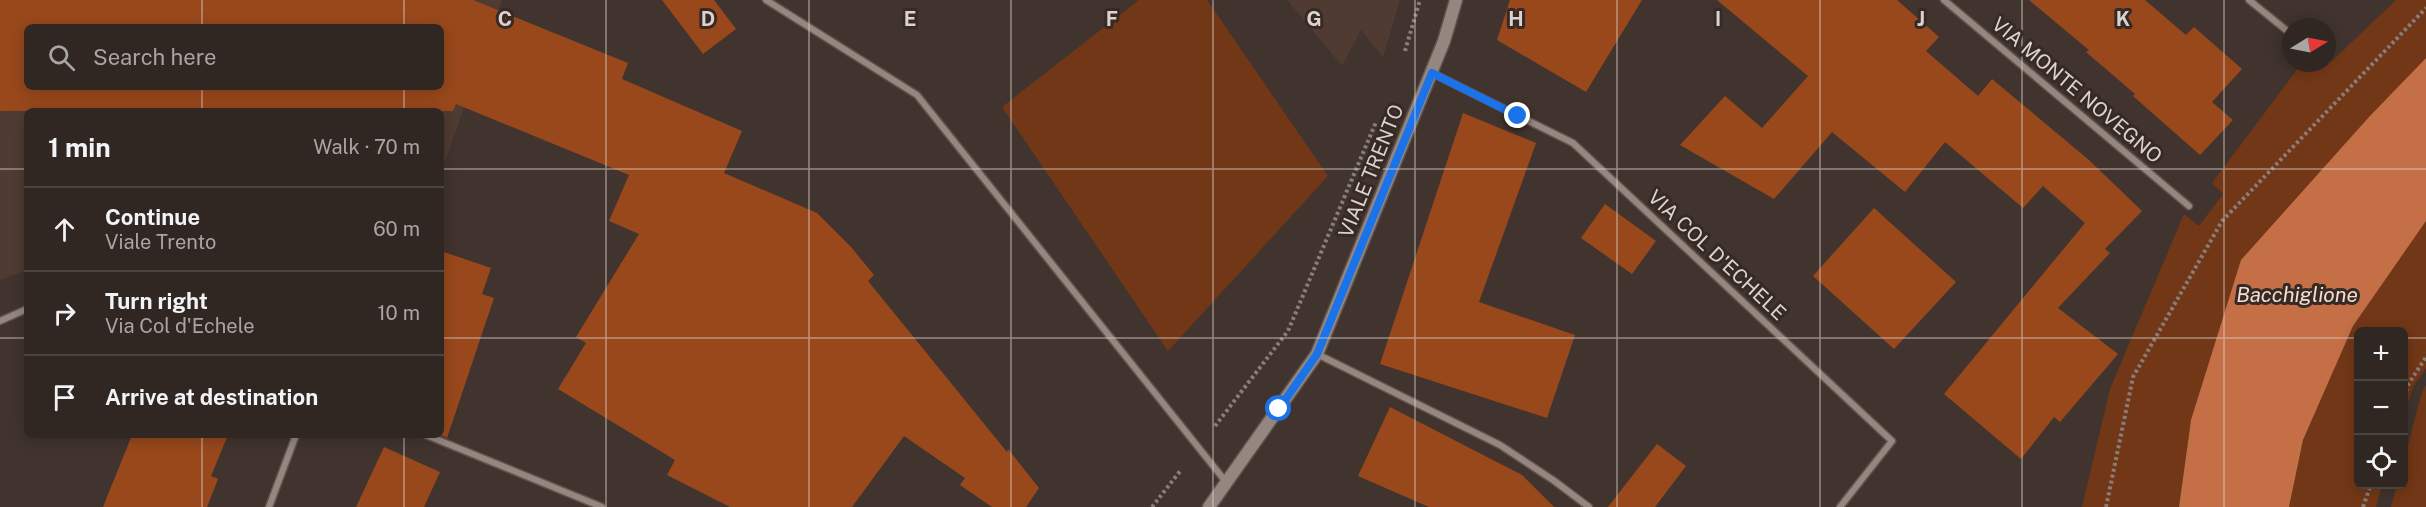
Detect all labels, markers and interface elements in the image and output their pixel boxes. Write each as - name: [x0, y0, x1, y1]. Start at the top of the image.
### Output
- text: C: [498, 7, 512, 31]
- text: D: [701, 7, 715, 31]
- text: E: [904, 7, 916, 31]
- text: F: [1106, 7, 1118, 31]
- text: G: [1306, 7, 1322, 31]
- text: H: [1508, 7, 1524, 31]
- text: I: [1715, 7, 1721, 31]
- text: J: [1917, 7, 1925, 31]
- text: K: [2116, 7, 2130, 31]
- street label: VIA MONTE NOVEGNO: [1987, 12, 2167, 168]
- north arrow: [2282, 18, 2336, 72]
- search box: [24, 24, 444, 90]
- icon: search: [45, 41, 78, 74]
- text: Search here: [93, 44, 217, 70]
- street label: VIALE TRENTO: [1333, 101, 1409, 241]
- route end: [1504, 102, 1530, 128]
- text: 1 min: [48, 132, 111, 163]
- text: Walk · 70 m: [313, 135, 420, 159]
- street label: VIA COL D'ECHELE: [1643, 185, 1791, 325]
- text: Continue: [105, 204, 200, 230]
- icon: ahead: [48, 213, 81, 246]
- text: 60 m: [373, 217, 420, 241]
- text: Viale Trento: [105, 230, 216, 254]
- water label: Bacchiglione: [2236, 282, 2358, 307]
- text: Turn right: [105, 288, 208, 314]
- icon: right: [48, 297, 81, 330]
- text: 10 m: [377, 301, 420, 325]
- text: Via Col d'Echele: [105, 314, 255, 338]
- map controls: [2354, 327, 2408, 489]
- button: +: [2354, 327, 2408, 381]
- icon: arrive: [48, 381, 81, 414]
- button: −: [2354, 381, 2408, 435]
- text: Arrive at destination: [105, 384, 318, 410]
- route start: [1265, 395, 1291, 421]
- button: locate: [2354, 435, 2408, 489]

